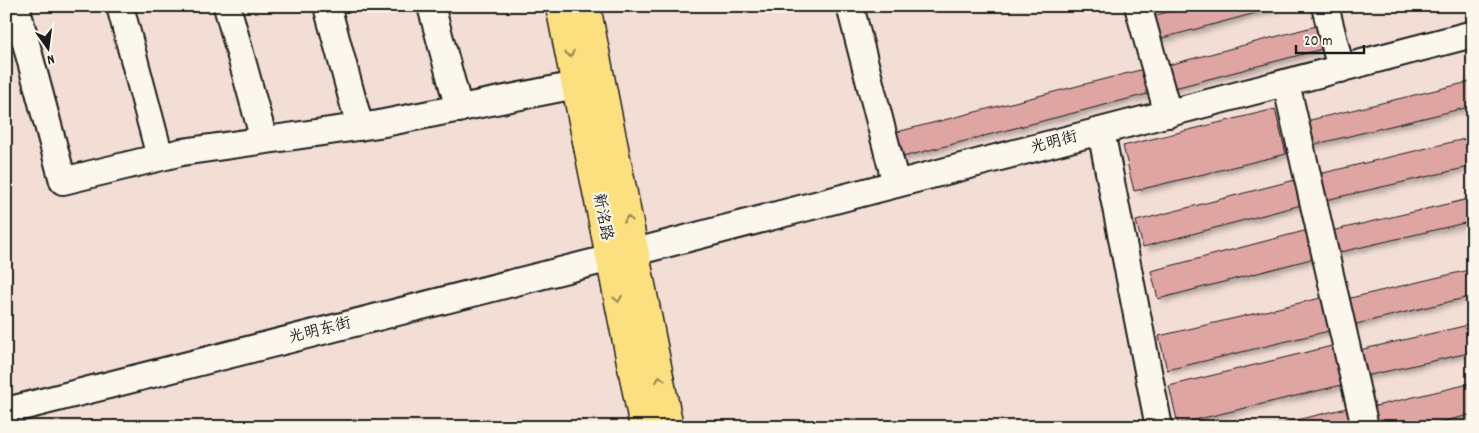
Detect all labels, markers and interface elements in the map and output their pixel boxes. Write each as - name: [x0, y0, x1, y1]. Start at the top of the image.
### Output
- north arrow: [22, 22, 72, 72]
- scale bar: [1296, 22, 1364, 54]
- text: 20 m: [1304, 31, 1332, 53]
- text: N: [45, 48, 56, 69]
- one-way arrow: [564, 50, 575, 58]
- street label: 光明街: [1028, 126, 1080, 160]
- street label: 新洺路: [586, 191, 618, 243]
- one-way arrow: [624, 215, 634, 224]
- one-way arrow: [613, 295, 623, 304]
- street label: 光明东街: [286, 312, 354, 350]
- one-way arrow: [655, 375, 666, 383]

